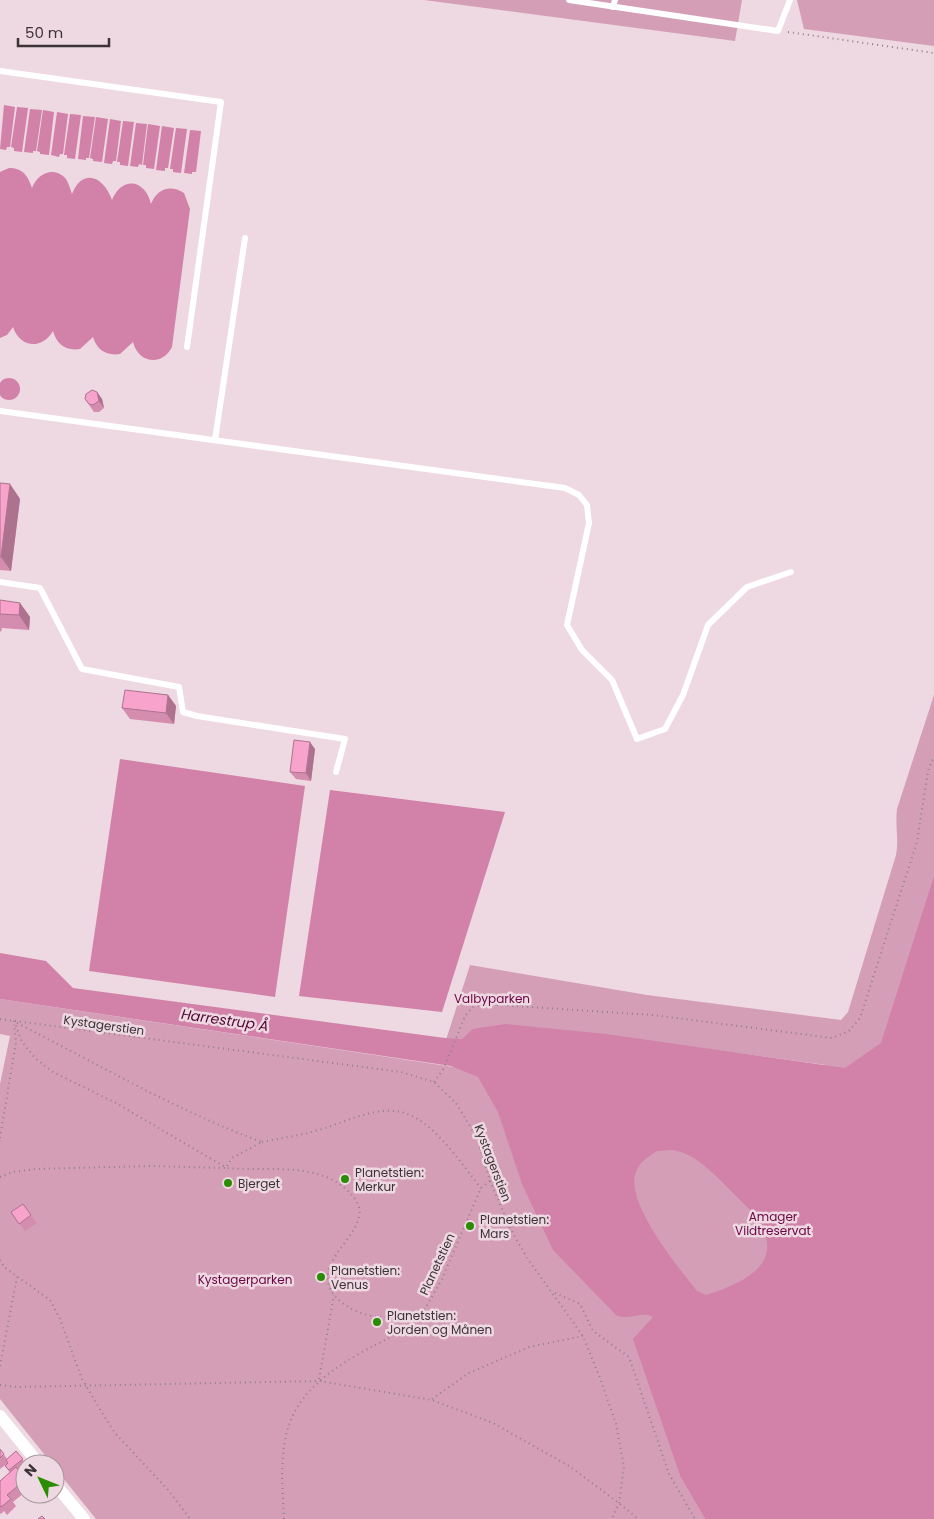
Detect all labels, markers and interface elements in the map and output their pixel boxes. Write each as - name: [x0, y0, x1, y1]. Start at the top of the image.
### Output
- scale bar: [18, 15, 109, 47]
- text: 50 m: [25, 22, 63, 43]
- park label: Valbyparken: [454, 990, 530, 1007]
- water label: Harrestrup Å: [180, 1004, 270, 1036]
- street label: Kystagerstien: [63, 1011, 145, 1039]
- street label: Kystagerstien: [470, 1122, 516, 1204]
- place label: Planetstien: Merkur: [355, 1164, 424, 1195]
- marker: Planetstien: Merkur: [339, 1173, 351, 1185]
- place label: Bjerget: [238, 1175, 280, 1192]
- marker: Bjerget: [222, 1177, 234, 1189]
- park label: Amager Vildtreservat: [735, 1208, 811, 1239]
- place label: Planetstien: Mars: [480, 1211, 549, 1242]
- marker: Planetstien: Mars: [464, 1220, 476, 1232]
- street label: Planetstien: [415, 1230, 459, 1298]
- place label: Planetstien: Venus: [331, 1262, 400, 1293]
- park label: Kystagerparken: [198, 1271, 292, 1288]
- marker: Planetstien: Venus: [315, 1271, 327, 1283]
- place label: Planetstien: Jorden og Månen: [387, 1307, 492, 1338]
- marker: Planetstien: Jorden og Månen: [371, 1316, 383, 1328]
- north arrow: [15, 1454, 65, 1504]
- text: N: [20, 1459, 41, 1481]

